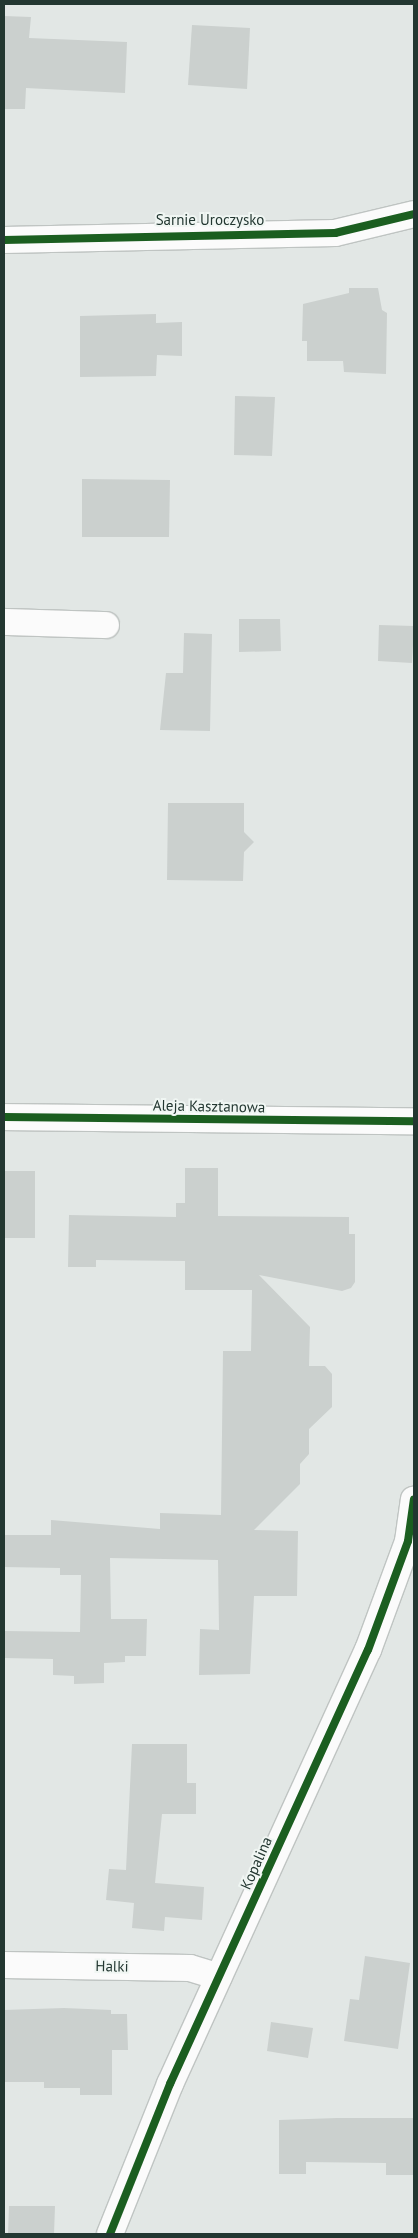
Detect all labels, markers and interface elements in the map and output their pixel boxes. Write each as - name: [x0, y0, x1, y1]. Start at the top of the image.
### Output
- street label: Sarnie Uroczysko: [156, 211, 264, 229]
- street label: Aleja Kasztanowa: [153, 1096, 265, 1116]
- street label: Kopalina: [236, 1834, 276, 1892]
- street label: Halki: [95, 1957, 129, 1975]

